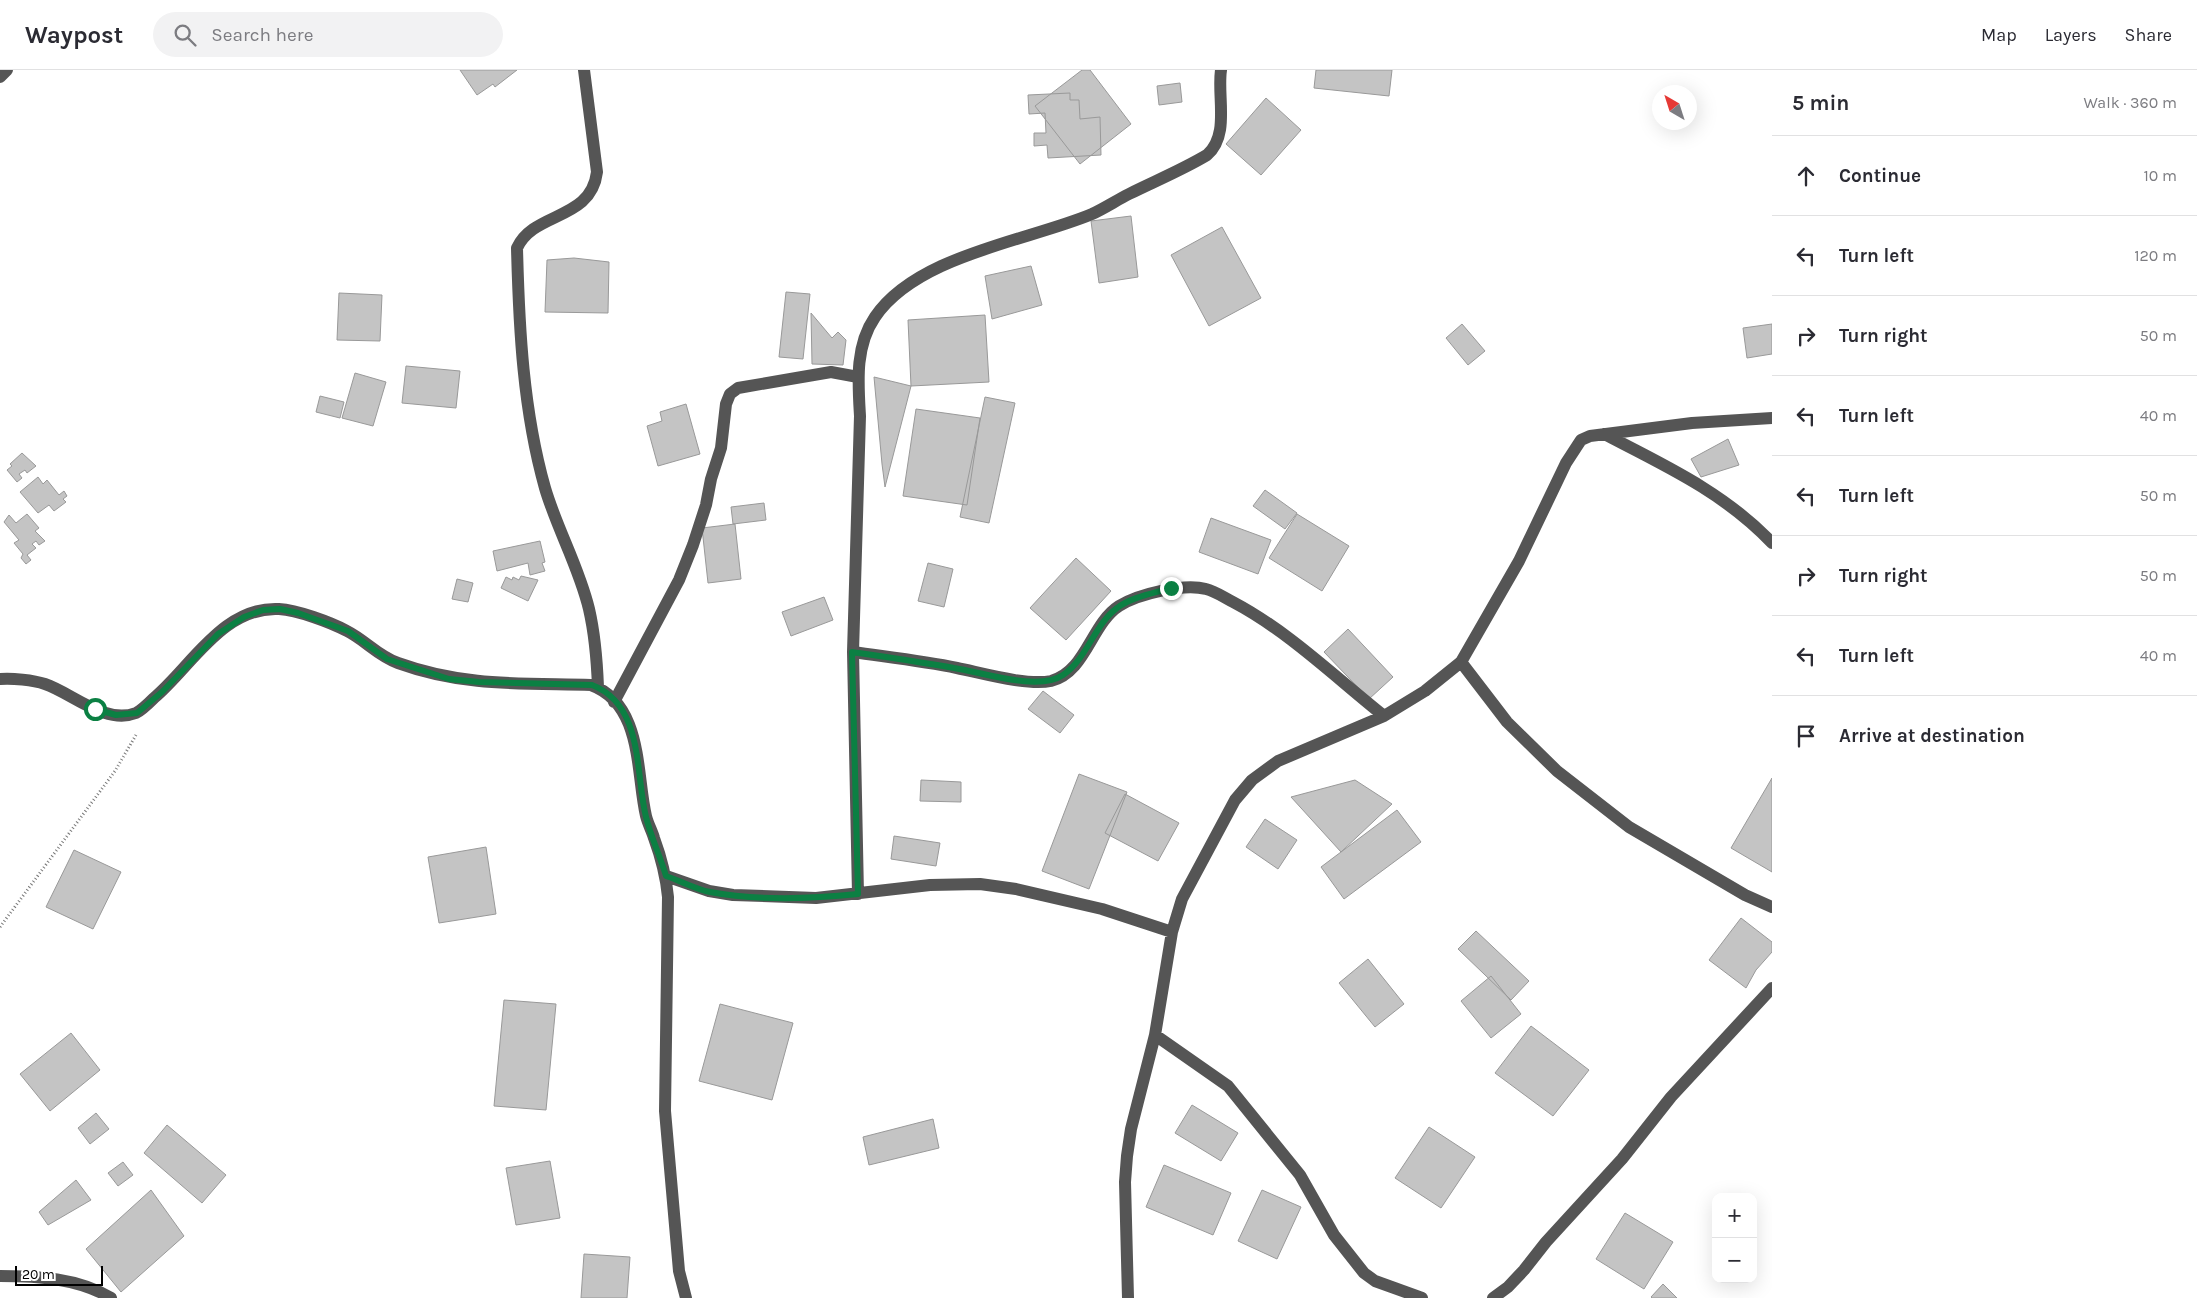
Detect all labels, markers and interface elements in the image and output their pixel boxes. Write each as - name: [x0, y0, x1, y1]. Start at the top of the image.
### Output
- search box: [153, 12, 503, 57]
- text: Waypost: [25, 21, 123, 49]
- icon: search: [171, 21, 199, 49]
- text: Search here: [211, 24, 313, 46]
- text: Map: [1981, 24, 2017, 46]
- text: Layers: [2045, 24, 2097, 46]
- text: Share: [2125, 24, 2172, 46]
- north arrow: [1652, 85, 1697, 130]
- text: 5 min: [1792, 91, 1849, 115]
- text: Walk · 360 m: [2084, 93, 2177, 112]
- icon: ahead: [1792, 162, 1820, 190]
- text: Continue: [1839, 165, 1921, 187]
- text: 10 m: [2143, 166, 2177, 185]
- icon: left: [1792, 242, 1820, 270]
- text: Turn left: [1839, 245, 1914, 267]
- text: 120 m: [2134, 246, 2177, 265]
- icon: right: [1792, 322, 1820, 350]
- text: Turn right: [1839, 325, 1928, 347]
- text: 50 m: [2140, 326, 2177, 345]
- icon: left: [1792, 402, 1820, 430]
- text: Turn left: [1839, 405, 1914, 427]
- text: 40 m: [2140, 406, 2177, 425]
- icon: left: [1792, 482, 1820, 510]
- text: Turn left: [1839, 485, 1914, 507]
- text: 50 m: [2140, 486, 2177, 505]
- icon: right: [1792, 562, 1820, 590]
- text: Turn right: [1839, 565, 1928, 587]
- text: 50 m: [2140, 566, 2177, 585]
- route end: [1160, 577, 1183, 600]
- icon: left: [1792, 642, 1820, 670]
- text: Turn left: [1839, 645, 1914, 667]
- text: 40 m: [2140, 646, 2177, 665]
- route start: [84, 698, 107, 721]
- icon: arrive: [1792, 722, 1820, 750]
- text: Arrive at destination: [1839, 725, 2025, 747]
- map controls: [1712, 1193, 1757, 1283]
- button: +: [1712, 1193, 1757, 1238]
- button: −: [1712, 1238, 1757, 1283]
- scale bar: [15, 1263, 102, 1286]
- text: 20 m: [22, 1266, 55, 1283]

